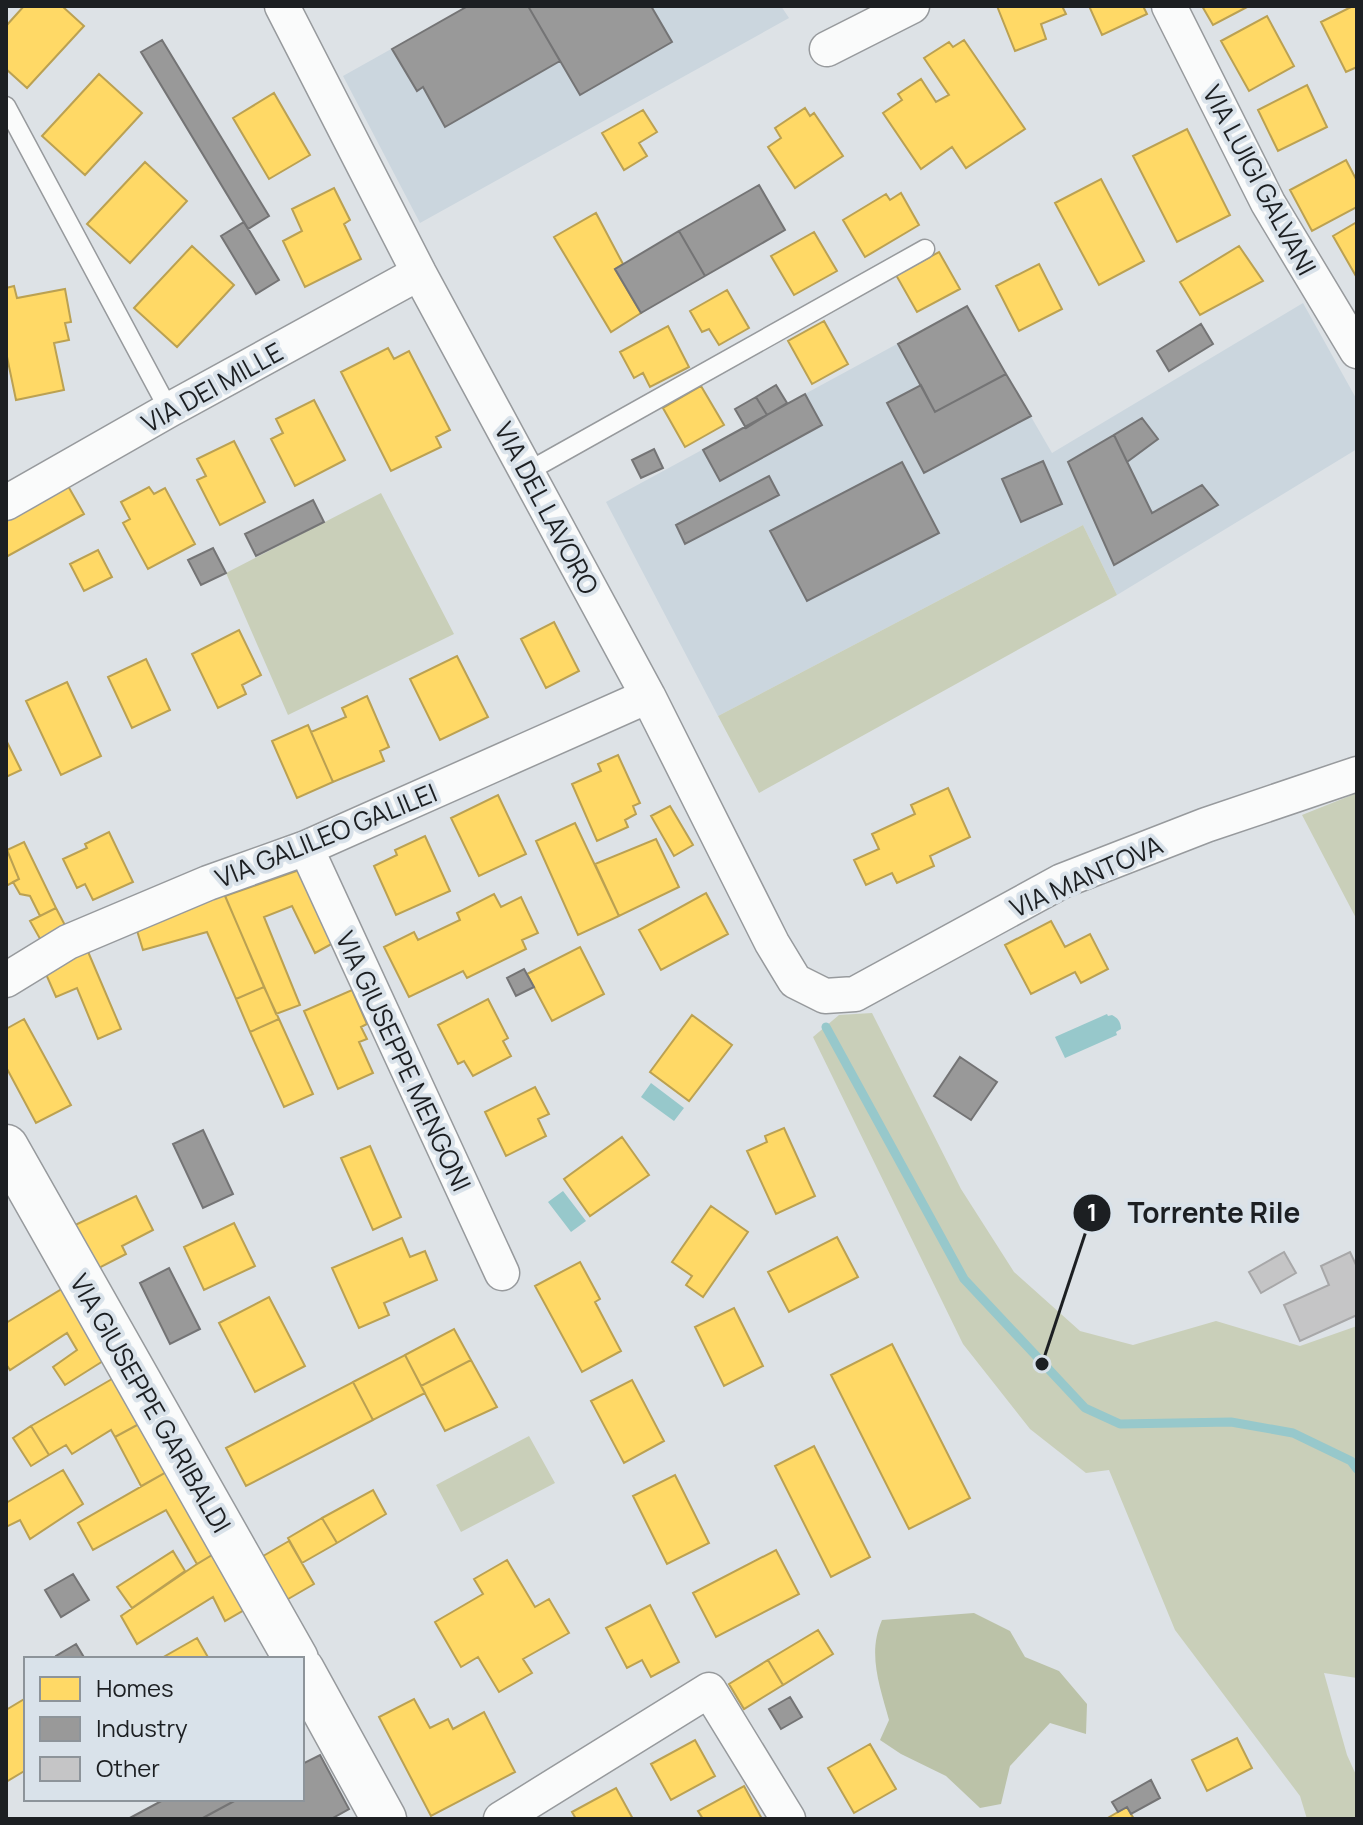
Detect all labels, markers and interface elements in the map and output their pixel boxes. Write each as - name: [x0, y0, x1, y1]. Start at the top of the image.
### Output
- street label: VIA LUIGI GALVANI: [1195, 79, 1325, 281]
- street label: VIA DEI MILLE: [135, 333, 289, 441]
- street label: VIA DEL LAVORO: [487, 416, 608, 600]
- street label: VIA GALILEO GALILEI: [210, 774, 442, 896]
- street label: VIA MANTOVA: [1004, 826, 1168, 926]
- street label: VIA GIUSEPPE MENGONI: [328, 925, 480, 1197]
- callout: Torrente Rile: [1072, 1187, 1316, 1239]
- text: Torrente Rile: [1128, 1193, 1300, 1231]
- text: 1: [1087, 1195, 1097, 1228]
- street label: VIA GIUSEPPE GARIBALDI: [62, 1267, 240, 1539]
- legend: [24, 1657, 304, 1801]
- text: Homes: [96, 1671, 174, 1704]
- text: Industry: [96, 1711, 188, 1744]
- text: Other: [96, 1751, 160, 1784]

